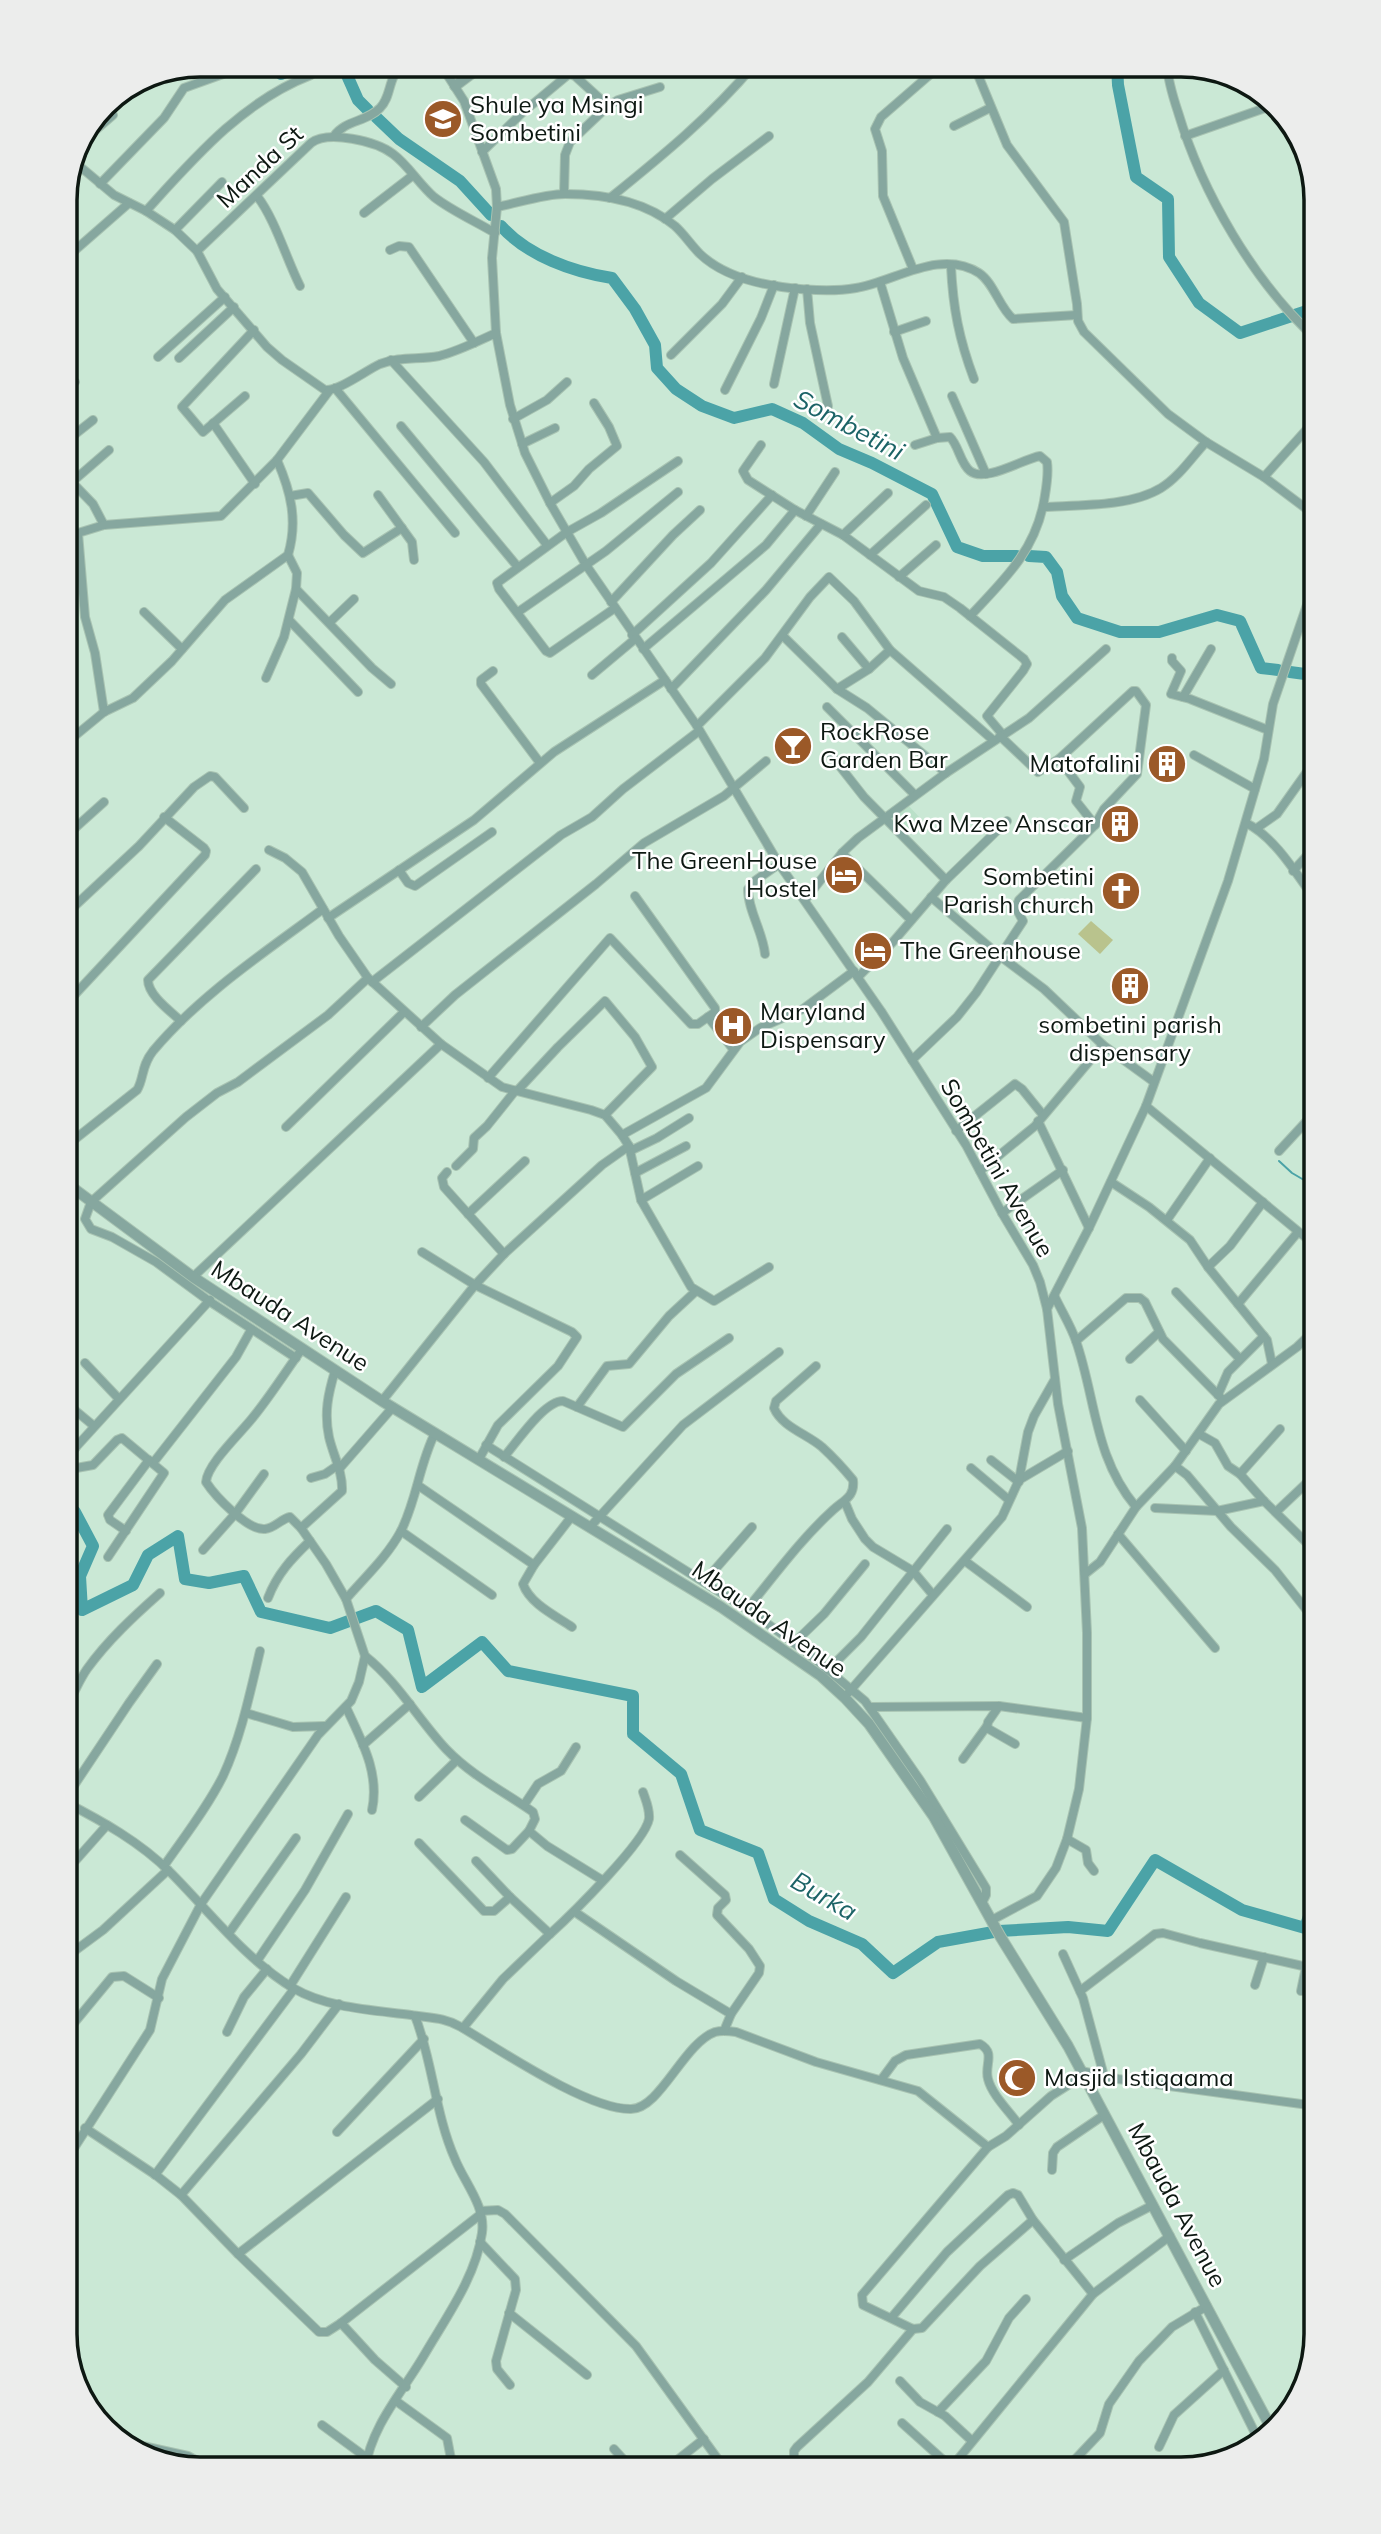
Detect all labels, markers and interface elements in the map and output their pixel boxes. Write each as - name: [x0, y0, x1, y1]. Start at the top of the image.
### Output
- place label: Shule ya Msingi Sombetini: [470, 89, 644, 147]
- school or university icon: Shule ya Msingi Sombetini: [422, 98, 464, 140]
- street label: Manda St: [210, 119, 309, 214]
- water label: Sombetini: [788, 382, 911, 468]
- place label: RockRose Garden Bar: [820, 716, 948, 774]
- bar icon: RockRose Garden Bar: [772, 725, 814, 767]
- building icon: Matofalini: [1146, 743, 1188, 785]
- place label: Matofalini: [1030, 748, 1140, 778]
- building icon: Kwa Mzee Anscar: [1099, 803, 1141, 845]
- place label: Kwa Mzee Anscar: [893, 808, 1093, 838]
- place label: The GreenHouse Hostel: [632, 845, 817, 903]
- hotel icon: The GreenHouse Hostel: [823, 854, 865, 896]
- place label: Sombetini Parish church: [944, 861, 1094, 919]
- church icon: Sombetini Parish church: [1100, 870, 1142, 912]
- hotel icon: The Greenhouse: [852, 930, 894, 972]
- place label: The Greenhouse: [900, 935, 1081, 965]
- building icon: sombetini parish dispensary: [1109, 965, 1151, 1007]
- place label: Maryland Dispensary: [760, 996, 886, 1054]
- hospital icon: Maryland Dispensary: [712, 1005, 754, 1047]
- place label: sombetini parish dispensary: [1038, 1009, 1222, 1067]
- street label: Sombetini Avenue: [935, 1073, 1061, 1262]
- street label: Mbauda Avenue: [206, 1253, 375, 1377]
- street label: Mbauda Avenue: [686, 1554, 853, 1683]
- water label: Burka: [785, 1864, 863, 1928]
- mosque icon: Masjid Istiqaama: [996, 2057, 1038, 2099]
- place label: Masjid Istiqaama: [1044, 2062, 1234, 2092]
- street label: Mbauda Avenue: [1122, 2117, 1234, 2292]

